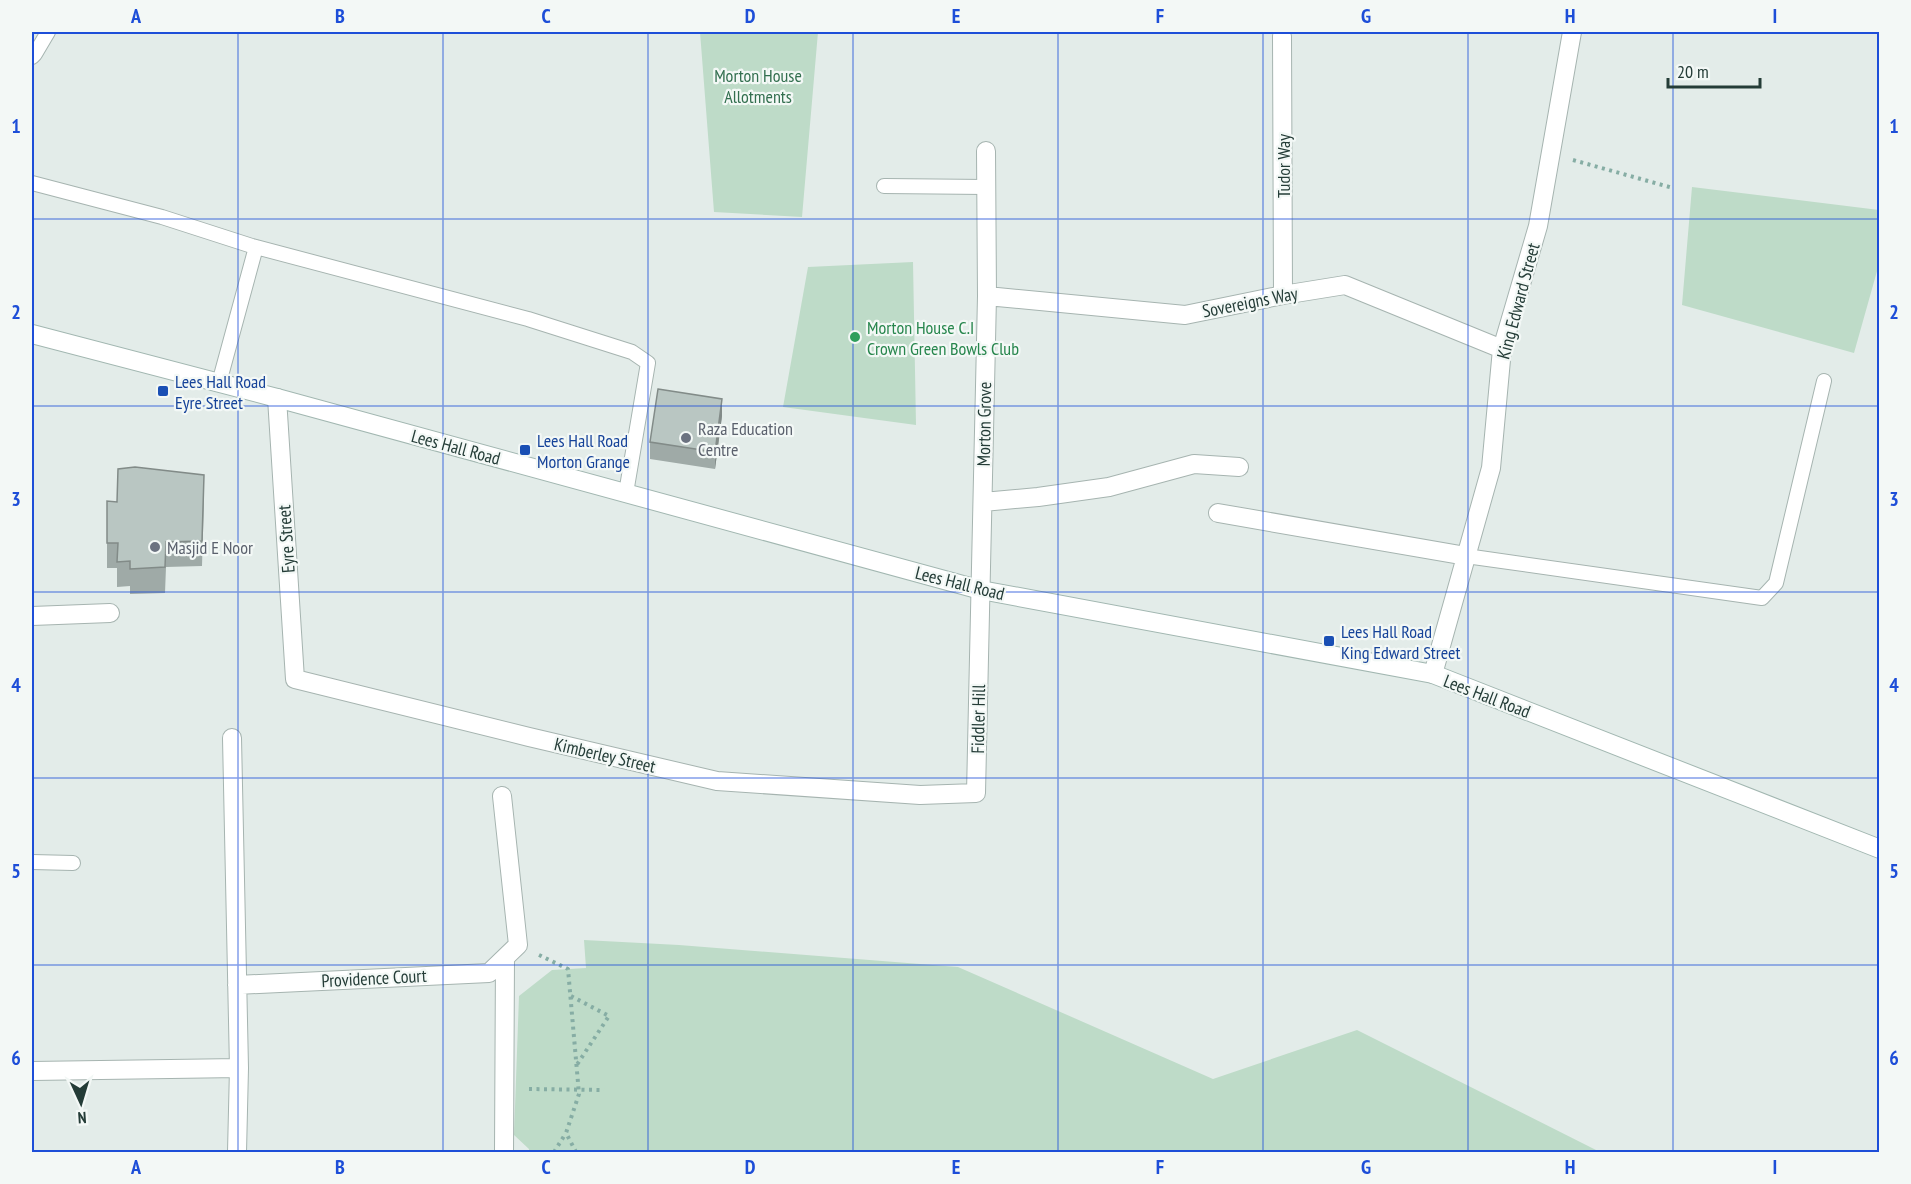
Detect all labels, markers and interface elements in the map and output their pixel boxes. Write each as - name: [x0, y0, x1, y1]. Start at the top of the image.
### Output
- text: A: [130, 3, 142, 29]
- text: B: [335, 3, 345, 29]
- text: C: [541, 3, 551, 29]
- text: D: [745, 3, 756, 29]
- text: E: [952, 3, 960, 29]
- text: F: [1156, 3, 1164, 29]
- text: G: [1361, 3, 1371, 29]
- text: H: [1565, 3, 1575, 29]
- text: I: [1773, 3, 1777, 29]
- scale bar: [1668, 51, 1760, 89]
- text: 20 m: [1677, 60, 1709, 83]
- park label: Morton House Allotments: [714, 64, 802, 108]
- text: 1: [11, 113, 21, 139]
- text: 1: [1889, 113, 1899, 139]
- street label: Tudor Way: [1272, 134, 1295, 198]
- street label: King Edward Street: [1491, 240, 1545, 362]
- street label: Sovereigns Way: [1200, 281, 1300, 323]
- text: 2: [11, 299, 21, 325]
- text: 2: [1889, 299, 1899, 325]
- place label: Morton House C.I Crown Green Bowls Club: [867, 316, 1019, 360]
- marker: Morton House C.I Crown Green Bowls Club: [848, 330, 862, 344]
- place label: Lees Hall Road Eyre Street: [175, 370, 266, 414]
- street label: Morton Grove: [972, 381, 996, 467]
- marker: Lees Hall Road Eyre Street: [156, 384, 170, 398]
- place label: Raza Education Centre: [698, 417, 793, 461]
- street label: Lees Hall Road: [409, 424, 503, 470]
- place label: Lees Hall Road Morton Grange: [537, 429, 630, 473]
- marker: Raza Education Centre: [679, 431, 693, 445]
- marker: Lees Hall Road Morton Grange: [518, 443, 532, 457]
- text: 3: [11, 486, 21, 512]
- text: 3: [1889, 486, 1899, 512]
- street label: Eyre Street: [272, 504, 300, 574]
- place label: Masjid E Noor: [167, 536, 253, 559]
- marker: Masjid E Noor: [148, 540, 162, 554]
- street label: Lees Hall Road: [913, 561, 1007, 605]
- place label: Lees Hall Road King Edward Street: [1341, 620, 1460, 664]
- marker: Lees Hall Road King Edward Street: [1322, 634, 1336, 648]
- street label: Lees Hall Road: [1440, 669, 1534, 723]
- text: 4: [11, 672, 21, 698]
- text: 4: [1889, 672, 1899, 698]
- street label: Fiddler Hill: [966, 683, 990, 754]
- street label: Kimberley Street: [552, 732, 658, 778]
- text: 5: [11, 858, 21, 884]
- text: 5: [1889, 858, 1899, 884]
- street label: Providence Court: [321, 964, 427, 992]
- text: 6: [11, 1045, 21, 1071]
- text: 6: [1889, 1045, 1899, 1071]
- north arrow: [51, 1073, 111, 1133]
- text: N: [77, 1108, 87, 1128]
- text: A: [130, 1154, 142, 1180]
- text: B: [335, 1154, 345, 1180]
- text: C: [541, 1154, 551, 1180]
- text: D: [745, 1154, 756, 1180]
- text: E: [952, 1154, 960, 1180]
- text: F: [1156, 1154, 1164, 1180]
- text: G: [1361, 1154, 1371, 1180]
- text: H: [1565, 1154, 1575, 1180]
- text: I: [1773, 1154, 1777, 1180]

